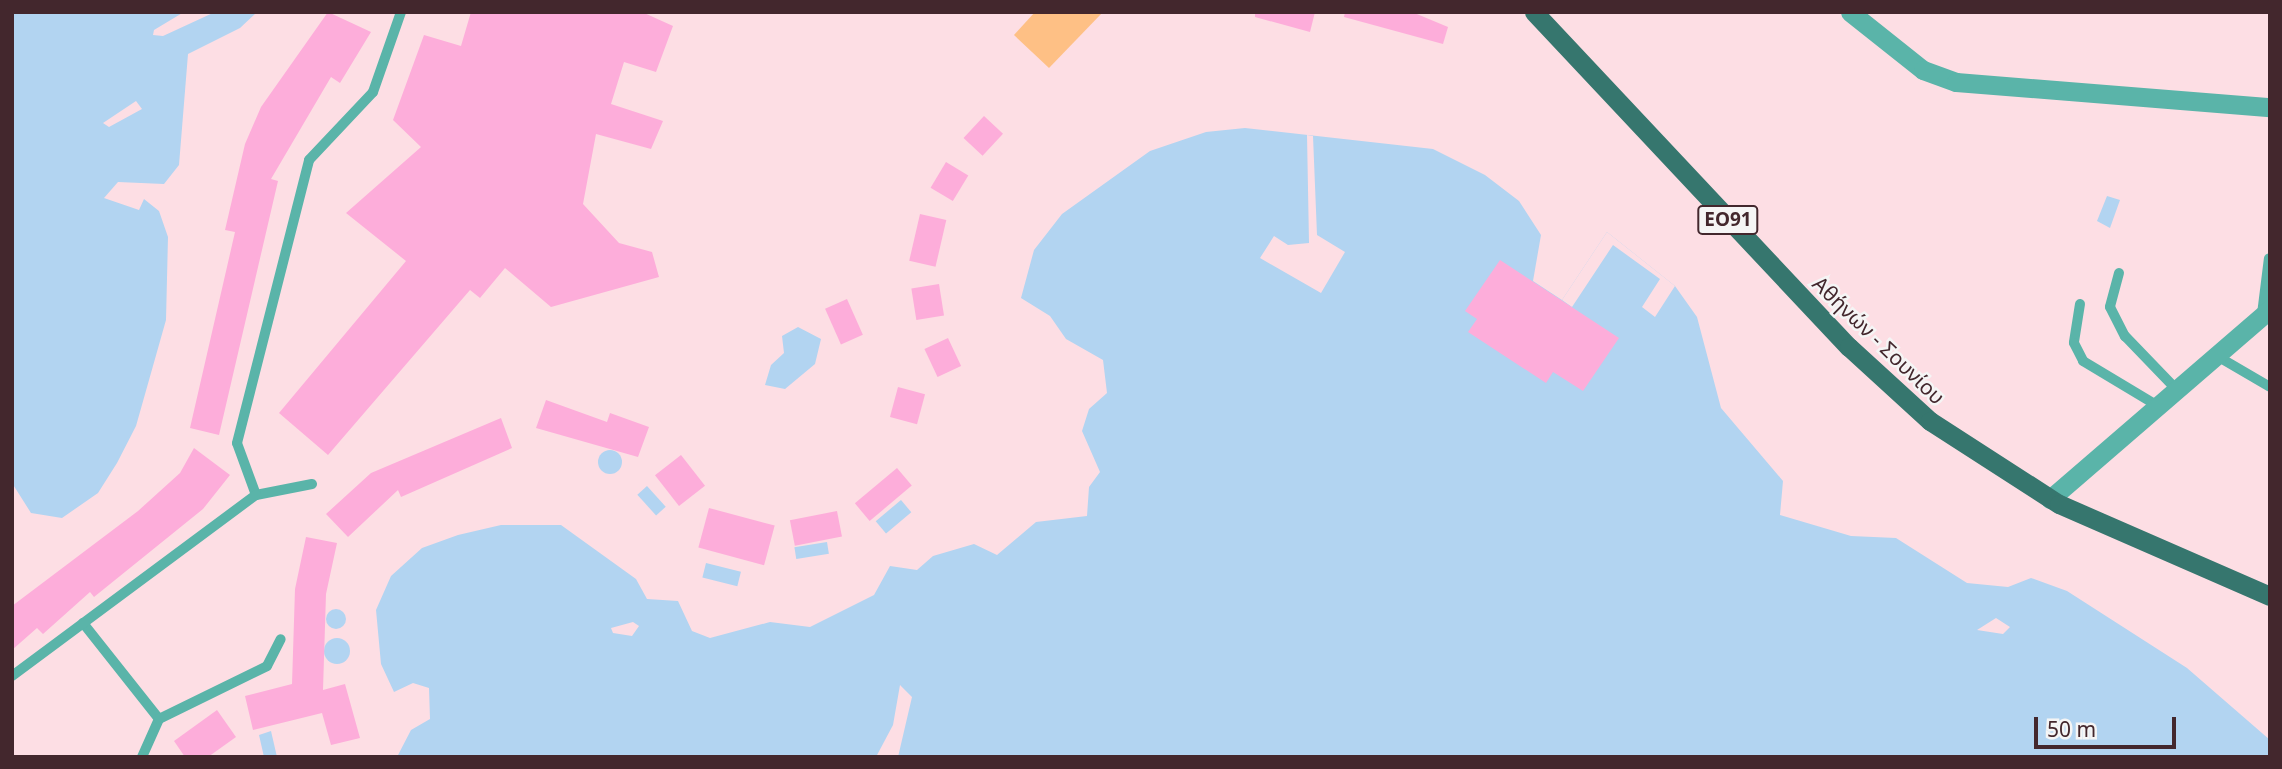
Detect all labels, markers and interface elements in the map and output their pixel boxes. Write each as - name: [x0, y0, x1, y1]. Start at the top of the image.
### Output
- road number: ΕΟ91: [1696, 204, 1760, 235]
- street label: Αθήνών - Σουνίου: [1808, 271, 1950, 409]
- scale bar: [2037, 702, 2179, 746]
- text: 50 m: [2047, 715, 2096, 743]

